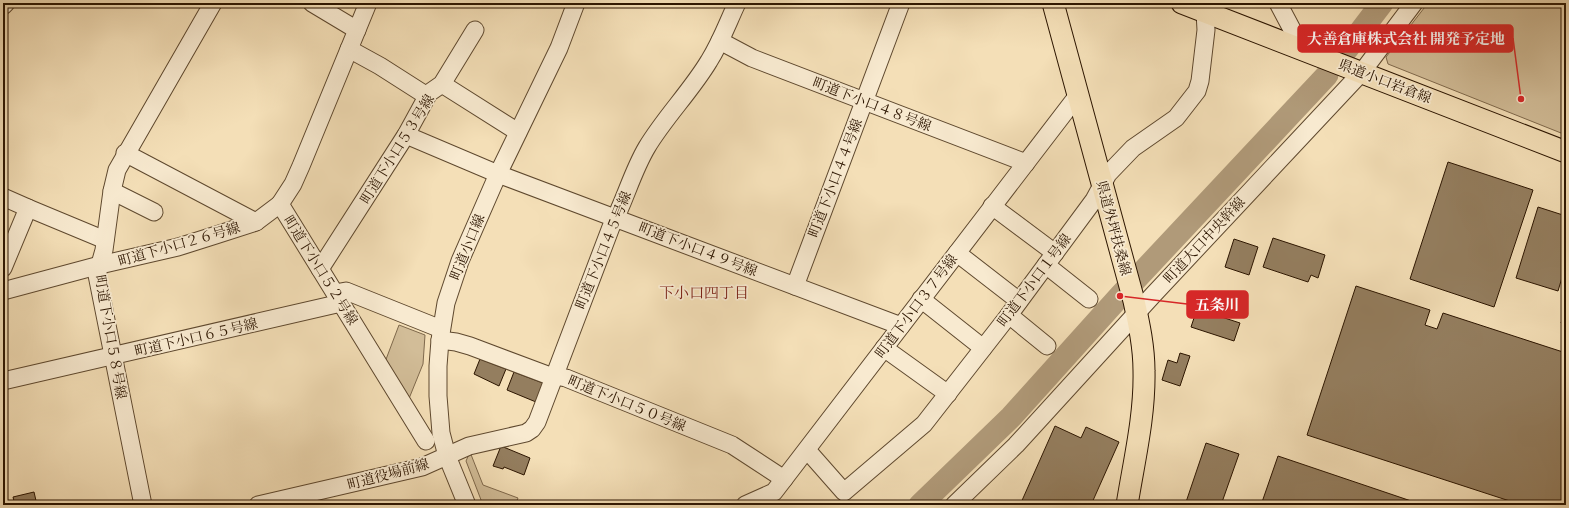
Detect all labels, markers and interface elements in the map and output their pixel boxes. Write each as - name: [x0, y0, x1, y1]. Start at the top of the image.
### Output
- callout: 大善倉庫株式会社 開発予定地: [1298, 25, 1513, 52]
- text: 大善倉庫株式会社 開発予定地: [1307, 30, 1505, 49]
- street label: 県道小口岩倉線: [1336, 56, 1434, 108]
- street label: 町道下小口４８号線: [810, 74, 934, 136]
- street label: 町道下小口５３号線: [357, 91, 439, 208]
- street label: 町道下小口４４号線: [805, 116, 867, 240]
- street label: 県道外坪扶桑線: [1092, 179, 1134, 278]
- street label: 町道下小口４５号線: [572, 189, 636, 312]
- street label: 町道大口中央幹線: [1160, 194, 1250, 288]
- street label: 町道下小口５２号線: [279, 212, 361, 329]
- street label: 町道小口線: [446, 212, 489, 283]
- street label: 町道下小口２６号線: [116, 219, 242, 271]
- street label: 町道下小口４９号線: [636, 219, 760, 281]
- street label: 町道下小口１号線: [994, 230, 1076, 331]
- street label: 町道下小口３７号線: [872, 251, 962, 362]
- street label: 町道下小口５８号線: [90, 274, 130, 401]
- district label: 下小口四丁目: [659, 284, 749, 303]
- callout: 五条川: [1187, 291, 1248, 318]
- text: 五条川: [1194, 296, 1240, 315]
- street label: 町道下小口６５号線: [133, 315, 260, 361]
- street label: 町道下小口５０号線: [565, 372, 688, 436]
- street label: 町道役場前線: [345, 455, 431, 495]

